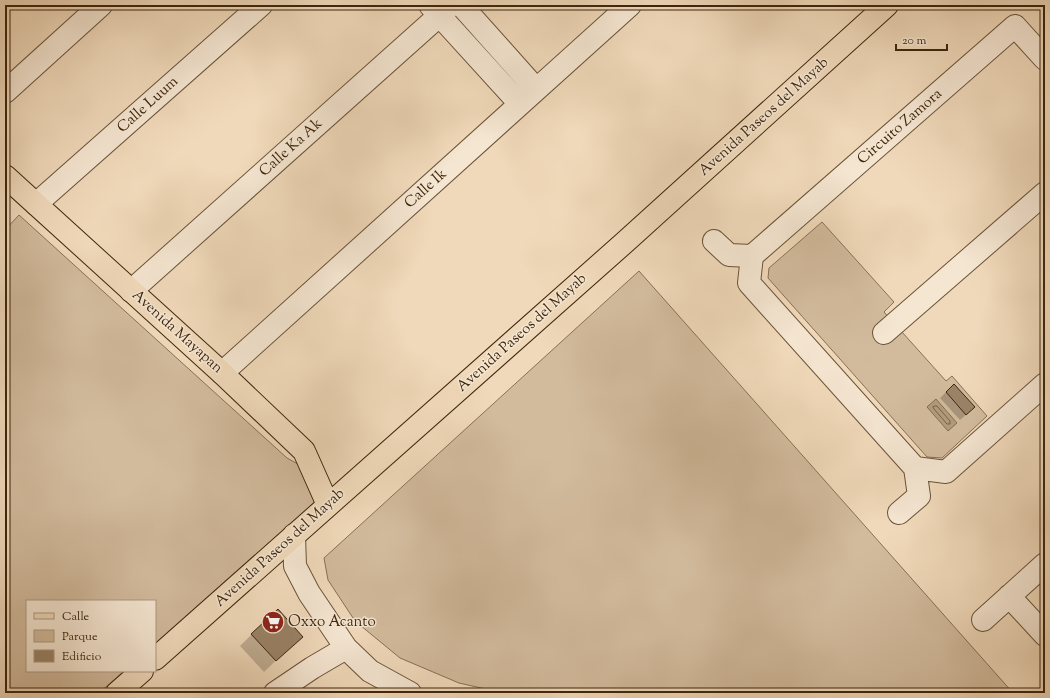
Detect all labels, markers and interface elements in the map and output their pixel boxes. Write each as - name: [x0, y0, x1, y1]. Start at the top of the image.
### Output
- scale bar: [896, 26, 947, 52]
- text: 20 m: [902, 32, 927, 50]
- street label: Avenida Paseos del Mayab: [694, 53, 834, 181]
- street label: Calle Luum: [113, 71, 184, 138]
- street label: Circuito Zamora: [853, 84, 947, 170]
- street label: Calle Ka Ak: [255, 114, 327, 182]
- street label: Calle Ik: [400, 164, 452, 214]
- street label: Avenida Paseos del Mayab: [452, 269, 592, 397]
- street label: Avenida Mayapan: [127, 285, 227, 379]
- street label: Avenida Paseos del Mayab: [210, 484, 350, 612]
- legend: [26, 600, 156, 672]
- text: Calle: [62, 608, 90, 626]
- supermarket icon: Oxxo Acanto: [260, 609, 286, 635]
- place label: Oxxo Acanto: [288, 612, 376, 633]
- text: Parque: [62, 628, 98, 646]
- text: Edificio: [62, 648, 102, 666]

